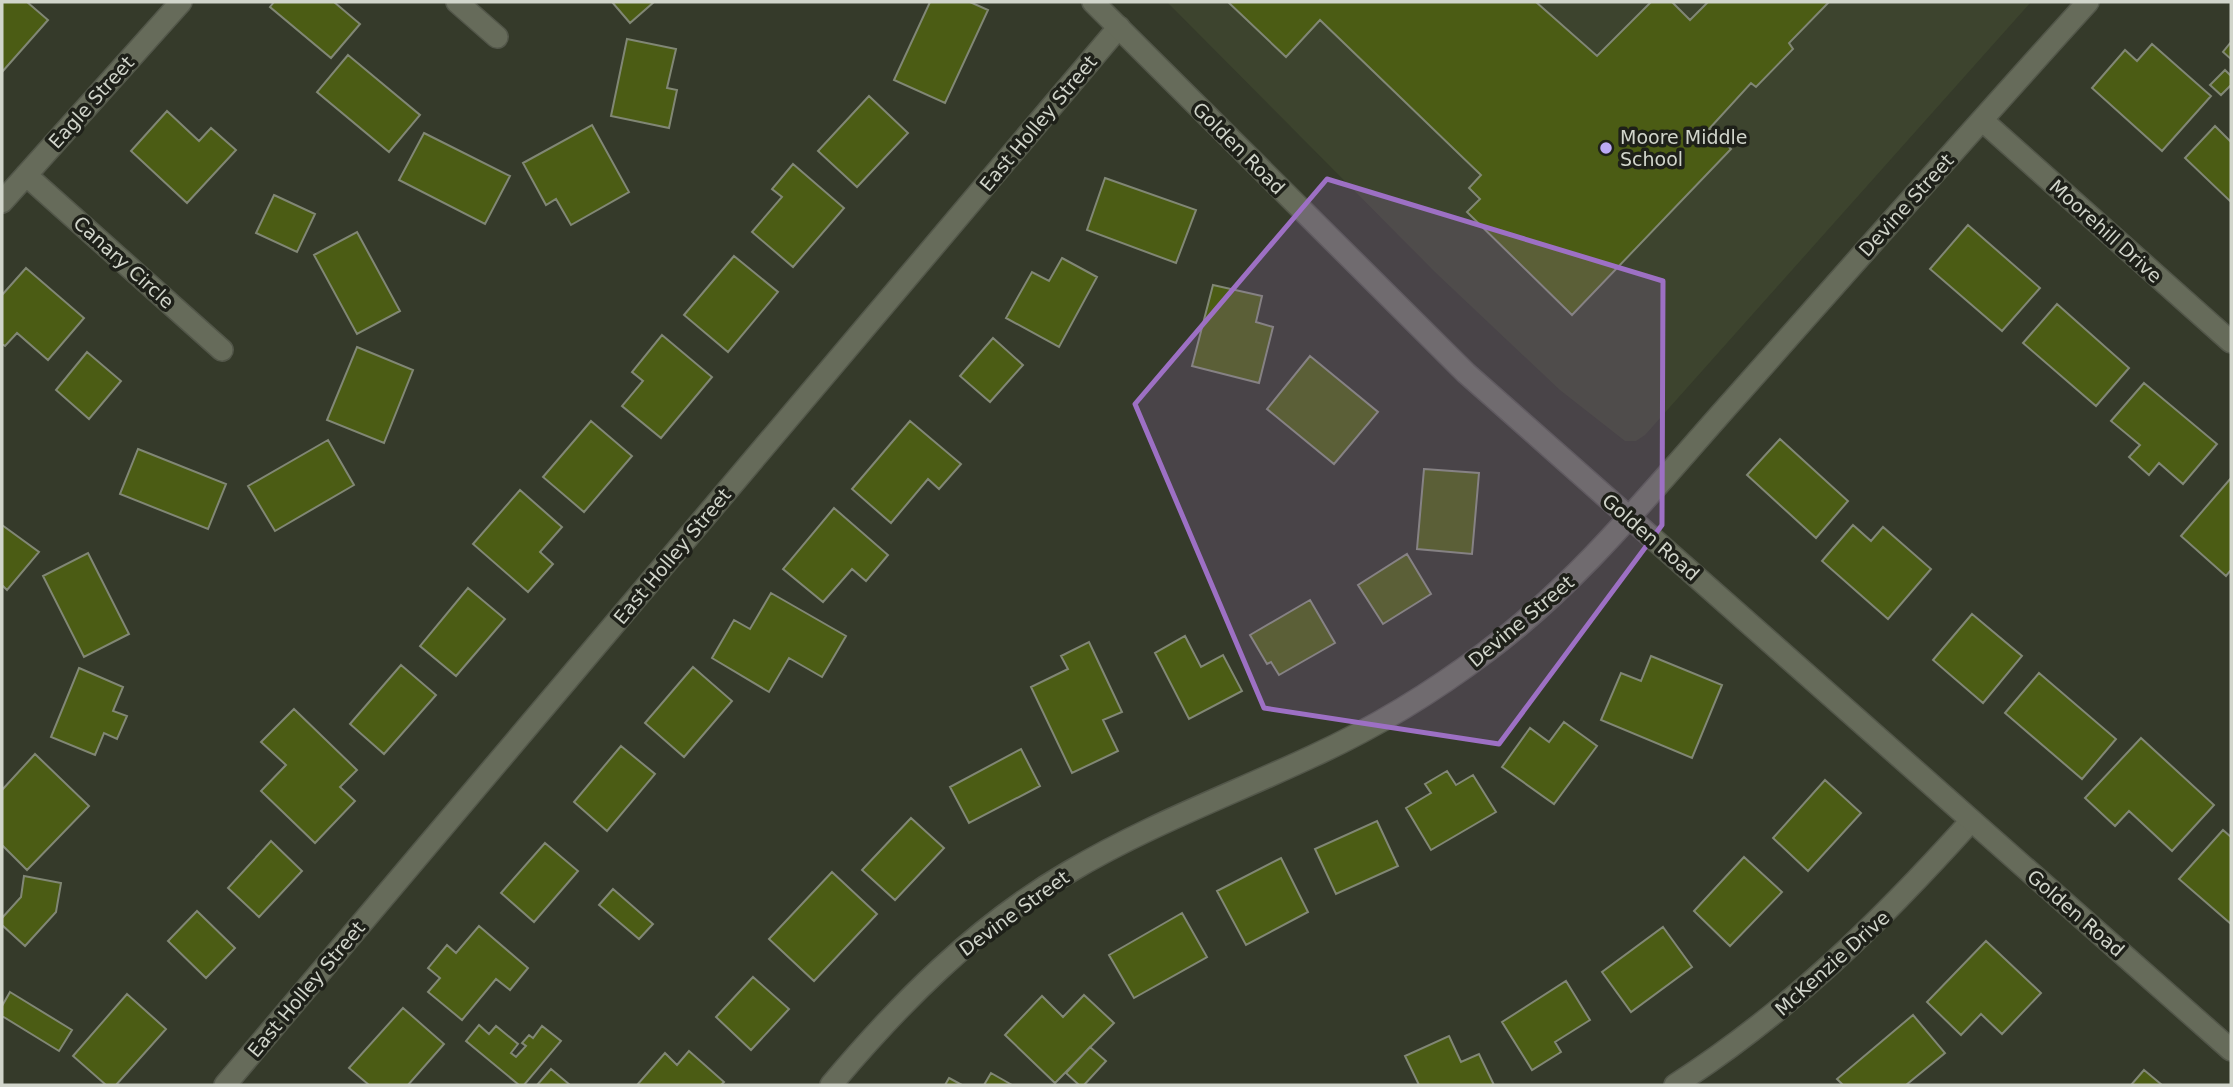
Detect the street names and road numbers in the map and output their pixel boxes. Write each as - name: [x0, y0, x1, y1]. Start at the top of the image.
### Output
- street label: Eagle Street: [44, 51, 138, 153]
- street label: East Holley Street: [975, 51, 1101, 195]
- street label: Golden Road: [1188, 97, 1290, 199]
- street label: Devine Street: [1854, 149, 1958, 261]
- street label: Moorehill Drive: [2045, 175, 2167, 287]
- street label: Canary Circle: [69, 211, 179, 313]
- street label: East Holley Street: [609, 484, 735, 628]
- street label: Golden Road: [1598, 489, 1704, 585]
- street label: Devine Street: [1464, 571, 1578, 671]
- street label: Golden Road: [2023, 865, 2129, 961]
- street label: Devine Street: [955, 866, 1073, 960]
- street label: McKenzie Drive: [1770, 906, 1894, 1020]
- street label: East Holley Street: [243, 917, 369, 1061]

